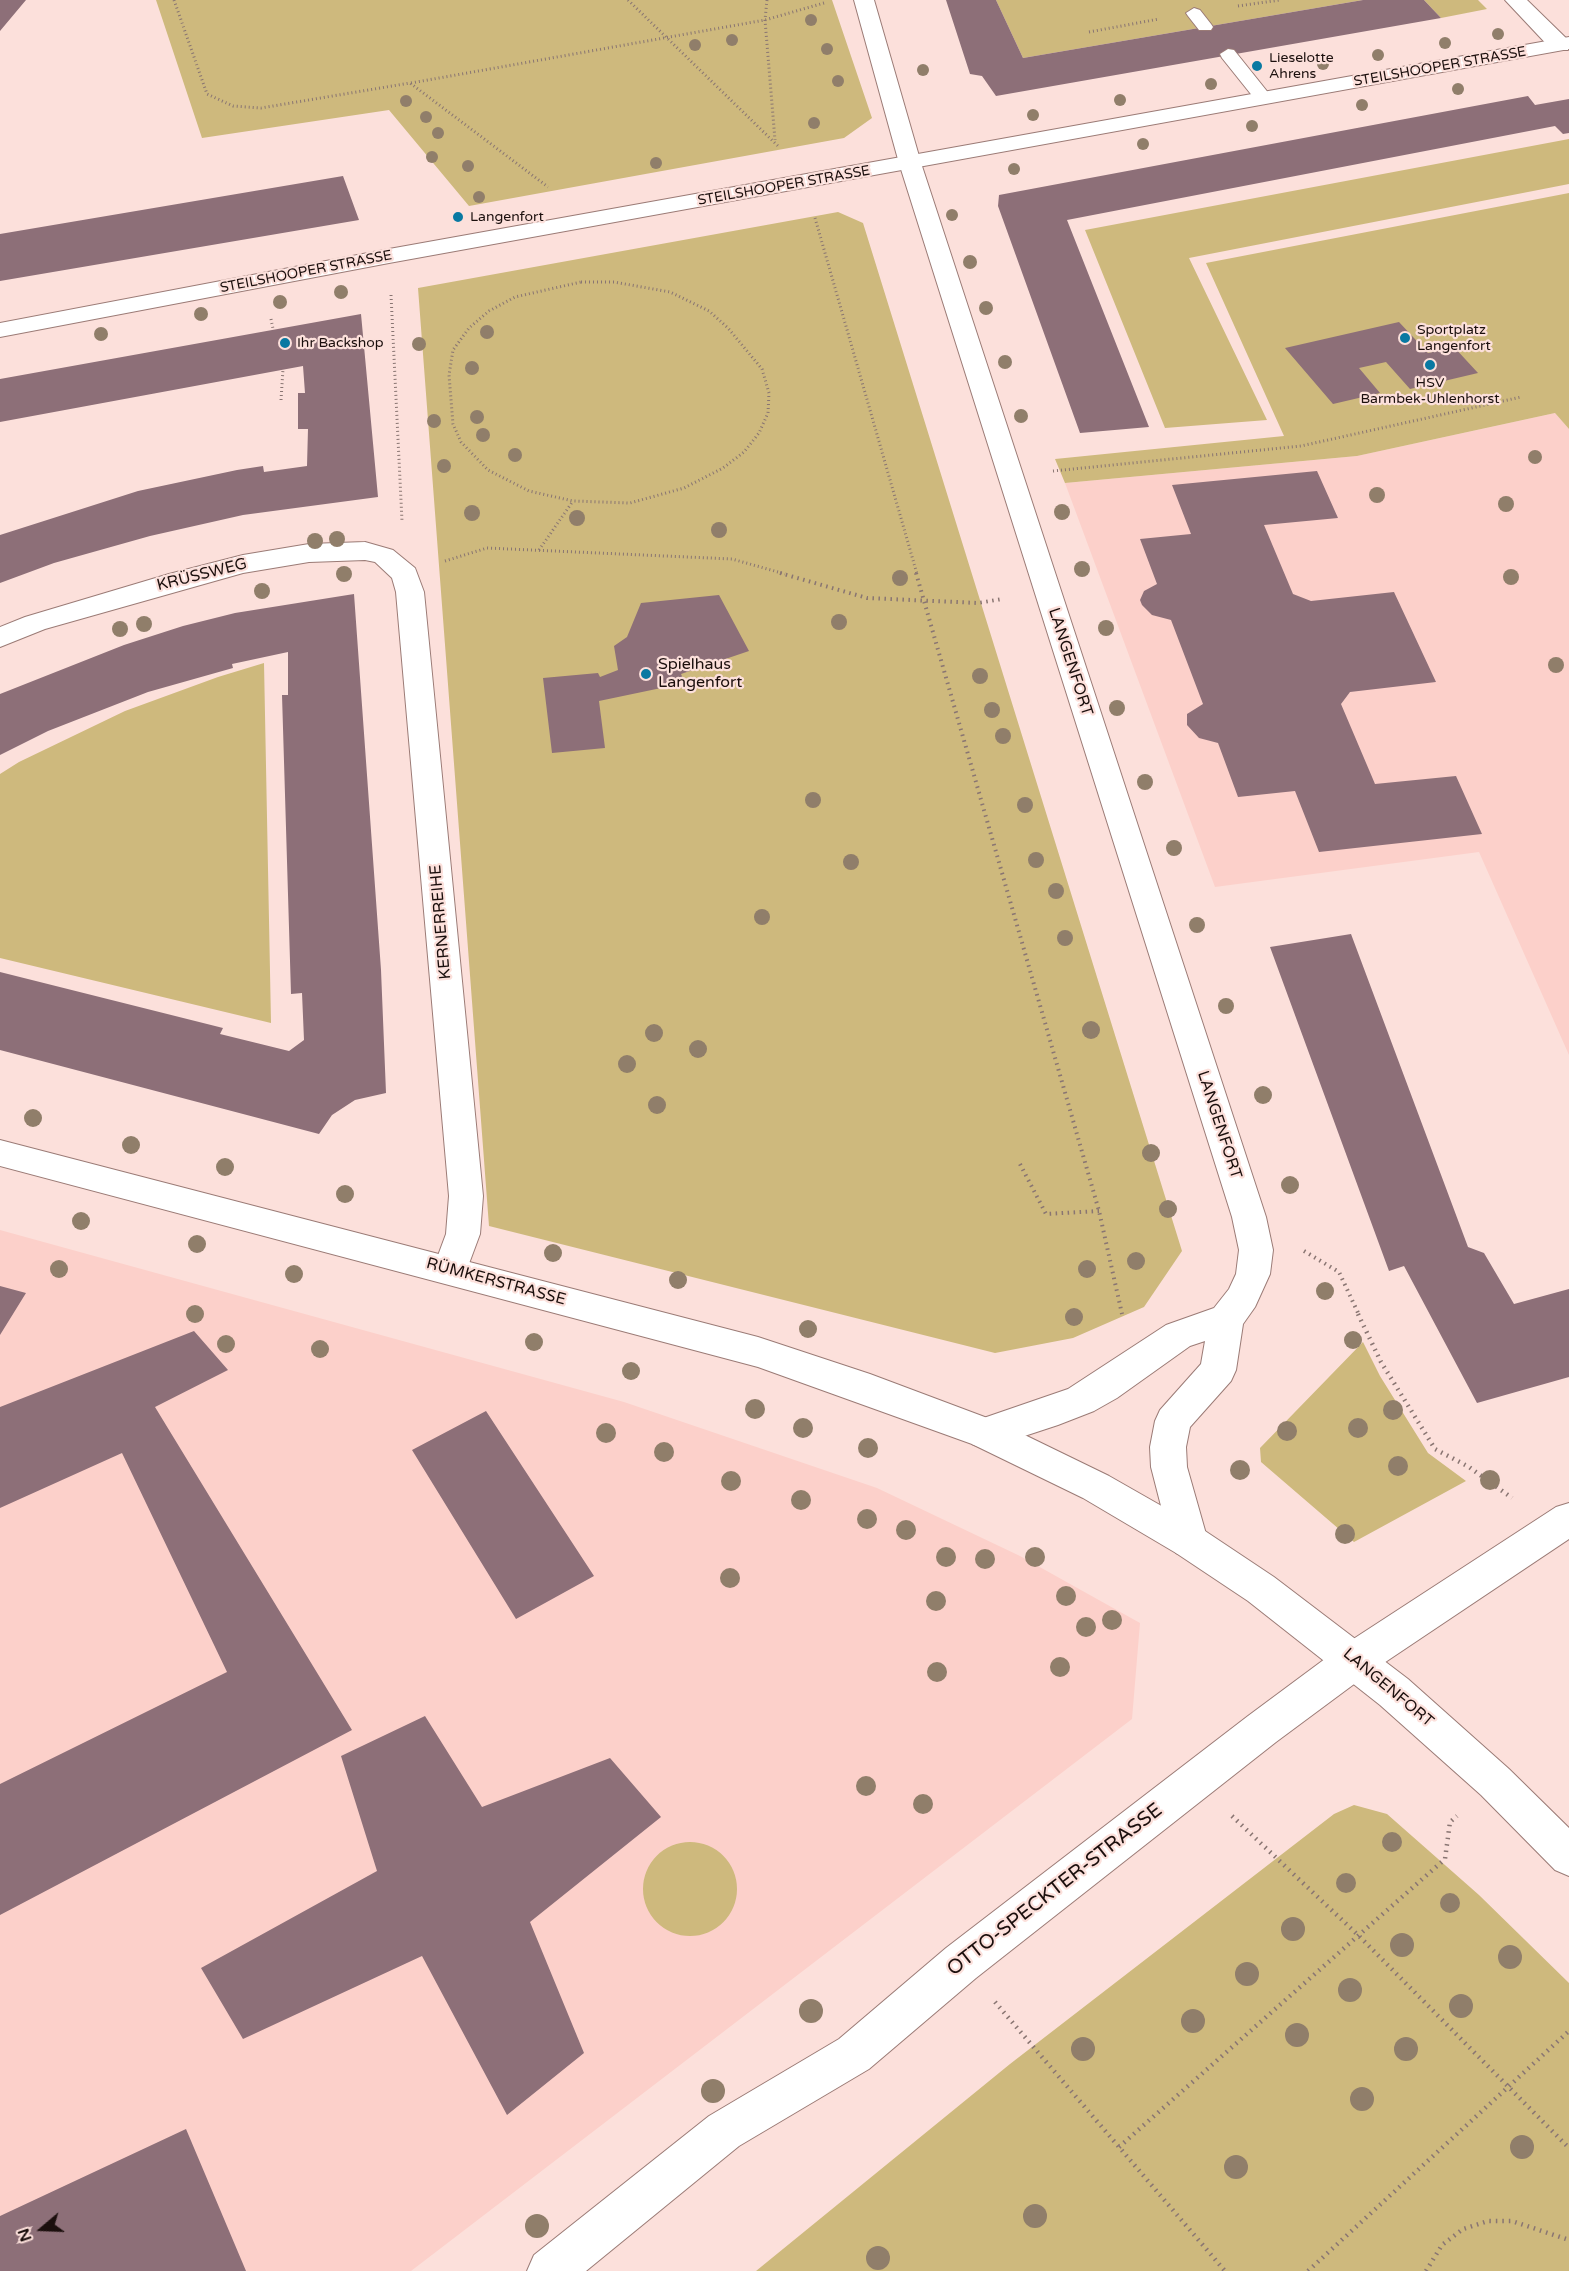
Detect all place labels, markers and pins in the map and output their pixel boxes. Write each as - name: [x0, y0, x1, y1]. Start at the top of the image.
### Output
- place label: Lieselotte Ahrens: [1269, 50, 1334, 82]
- marker: Lieselotte Ahrens: [1250, 59, 1264, 73]
- place label: Langenfort: [470, 209, 544, 225]
- marker: Langenfort: [451, 210, 465, 224]
- place label: Sportplatz Langenfort: [1417, 322, 1491, 354]
- marker: Sportplatz Langenfort: [1398, 331, 1412, 345]
- place label: Ihr Backshop: [297, 335, 384, 351]
- marker: Ihr Backshop: [278, 336, 292, 350]
- marker: HSV Barmbek-Uhlenhorst: [1423, 358, 1437, 372]
- place label: HSV Barmbek-Uhlenhorst: [1360, 375, 1500, 408]
- place label: Spielhaus Langenfort: [658, 655, 742, 693]
- marker: Spielhaus Langenfort: [639, 667, 653, 681]

